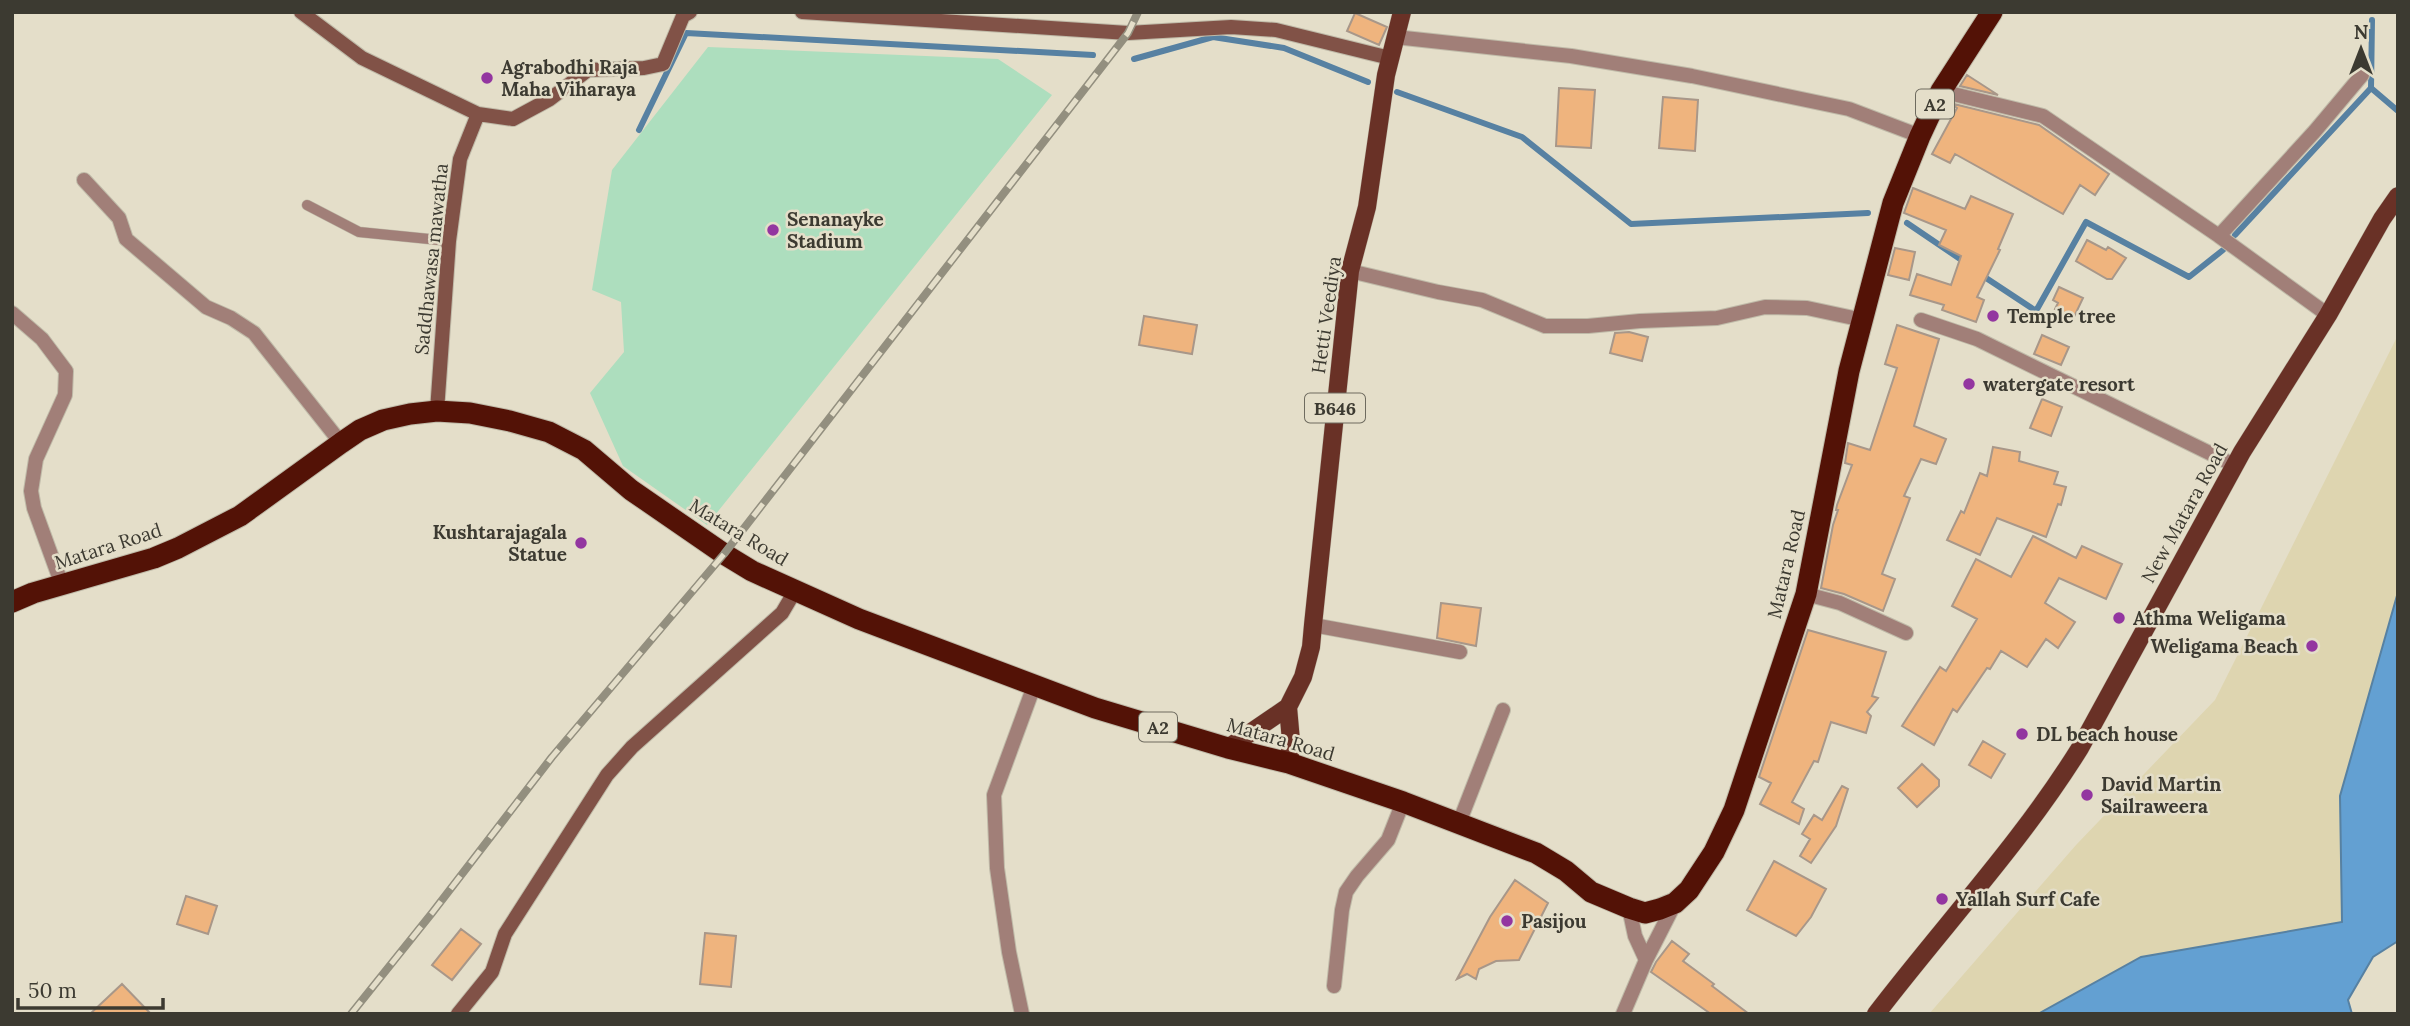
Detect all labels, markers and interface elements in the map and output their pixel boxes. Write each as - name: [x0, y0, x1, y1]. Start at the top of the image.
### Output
- north arrow: [2326, 14, 2396, 84]
- text: N: [2354, 20, 2369, 44]
- place label: Agrabodhi Raja Maha Viharaya: [501, 55, 638, 101]
- marker: Agrabodhi Raja Maha Viharaya: [479, 70, 495, 86]
- road number: A2: [1916, 90, 1954, 119]
- street label: Saddhawasa mawatha: [409, 162, 453, 356]
- place label: Senanayke Stadium: [787, 207, 884, 253]
- marker: Senanayke Stadium: [765, 222, 781, 238]
- street label: Hetti Veediya: [1306, 255, 1346, 375]
- place label: Temple tree: [2007, 304, 2116, 328]
- marker: Temple tree: [1985, 308, 2001, 324]
- place label: watergate resort: [1983, 372, 2136, 396]
- marker: watergate resort: [1961, 376, 1977, 392]
- road number: B646: [1305, 394, 1365, 422]
- street label: New Matara Road: [2136, 439, 2232, 587]
- street label: Matara Road: [685, 493, 793, 571]
- street label: Matara Road: [1762, 507, 1810, 621]
- street label: Matara Road: [51, 517, 165, 575]
- place label: Kushtarajagala Statue: [433, 520, 567, 566]
- marker: Kushtarajagala Statue: [573, 535, 589, 551]
- place label: Athma Weligama: [2133, 606, 2286, 630]
- marker: Athma Weligama: [2111, 610, 2127, 626]
- place label: Weligama Beach: [2150, 634, 2298, 658]
- marker: Weligama Beach: [2304, 638, 2320, 654]
- road number: A2: [1139, 712, 1177, 742]
- street label: Matara Road: [1224, 712, 1338, 766]
- place label: DL beach house: [2036, 722, 2178, 746]
- marker: DL beach house: [2014, 726, 2030, 742]
- place label: David Martin Sailraweera: [2101, 772, 2221, 818]
- marker: David Martin Sailraweera: [2079, 787, 2095, 803]
- place label: Yallah Surf Cafe: [1956, 887, 2100, 911]
- marker: Yallah Surf Cafe: [1934, 891, 1950, 907]
- place label: Pasijou: [1521, 909, 1587, 933]
- marker: Pasijou: [1499, 913, 1515, 929]
- scale bar: [18, 967, 163, 1011]
- text: 50 m: [28, 977, 77, 1004]

